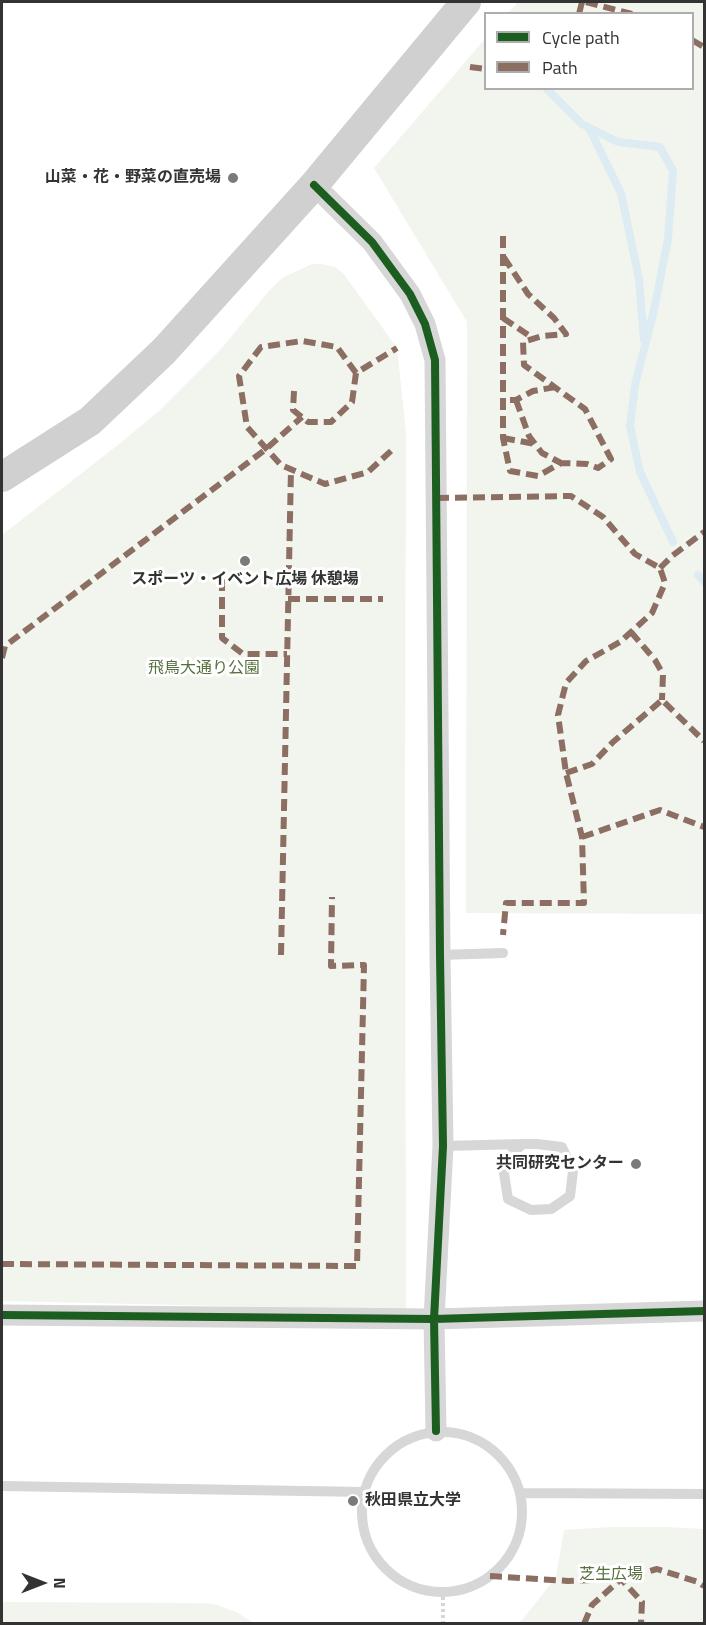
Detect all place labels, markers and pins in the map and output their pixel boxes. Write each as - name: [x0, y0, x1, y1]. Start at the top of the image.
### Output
- place label: 山菜・花・野菜の直売場: [45, 168, 221, 188]
- marker: 山菜・花・野菜の直売場: [226, 171, 240, 185]
- marker: スポーツ・イベント広場 休憩場: [238, 554, 252, 568]
- place label: スポーツ・イベント広場 休憩場: [131, 570, 359, 590]
- place label: 共同研究センター: [496, 1154, 624, 1174]
- marker: 共同研究センター: [629, 1157, 643, 1171]
- place label: 秋田県立大学: [365, 1491, 461, 1511]
- marker: 秋田県立大学: [346, 1494, 360, 1508]

